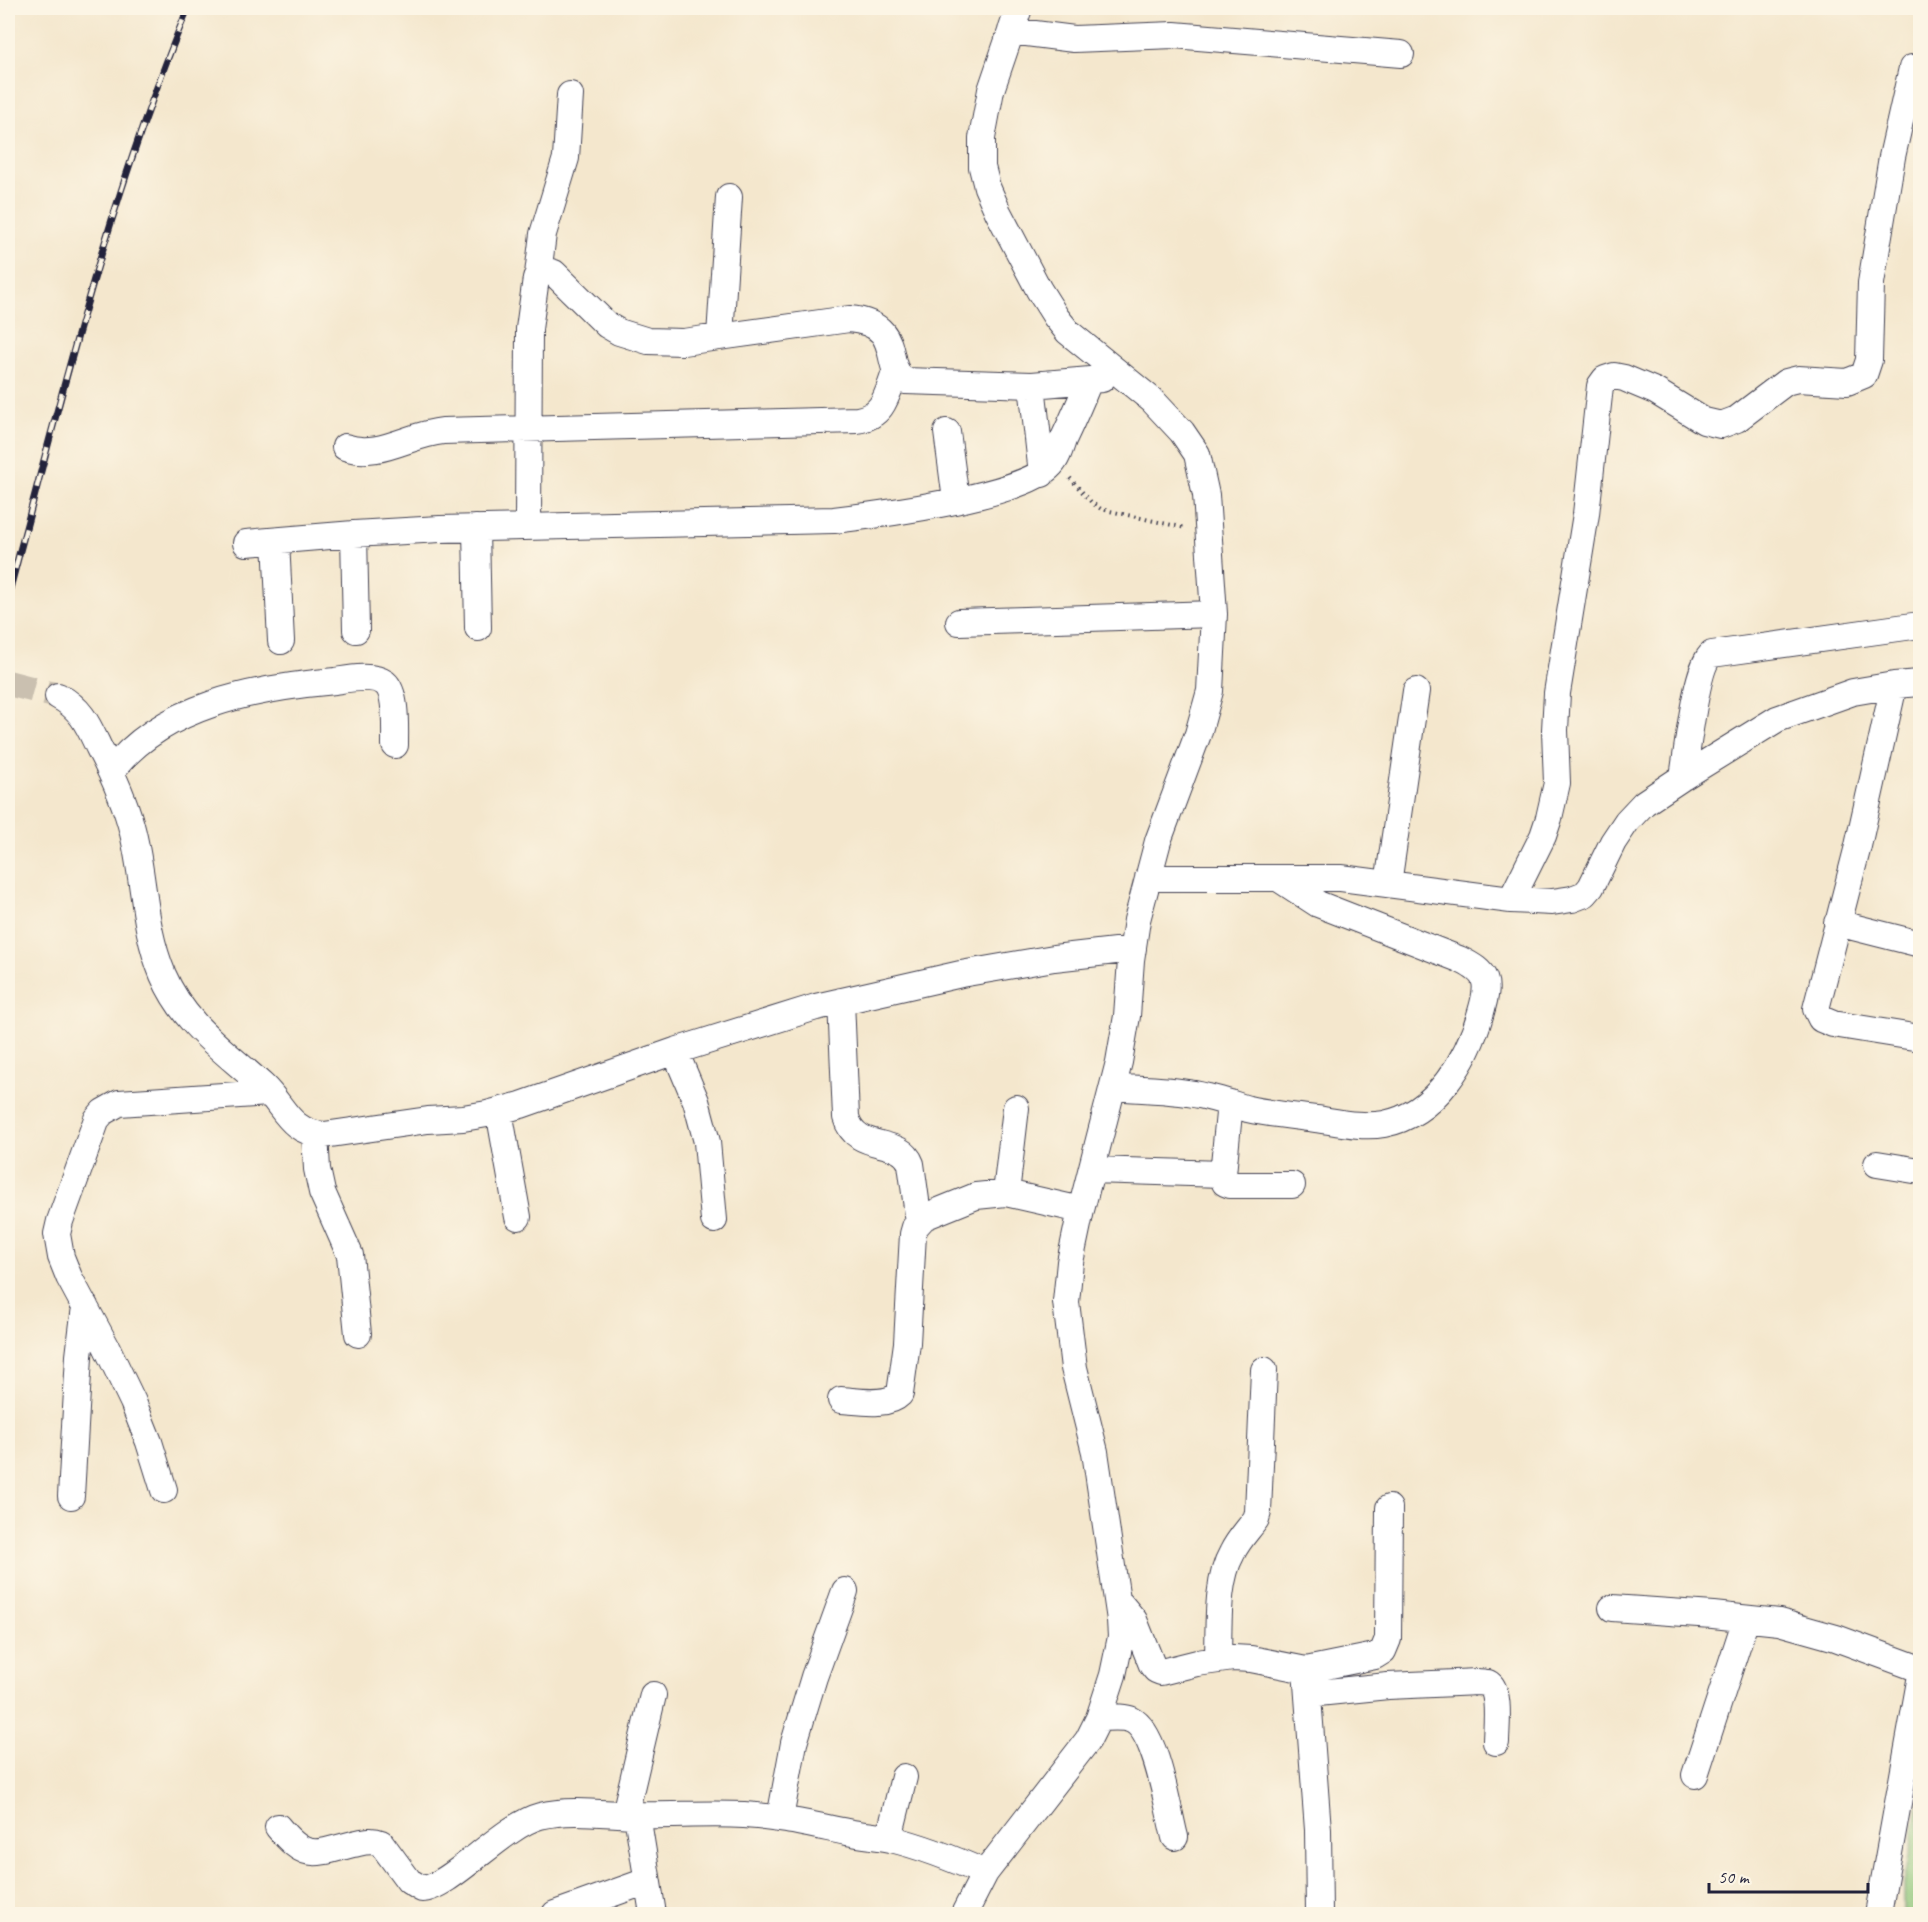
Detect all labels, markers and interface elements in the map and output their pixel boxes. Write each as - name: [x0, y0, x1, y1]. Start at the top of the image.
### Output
- scale bar: [1709, 1856, 1868, 1894]
- text: 50 m: [1718, 1866, 1751, 1888]

